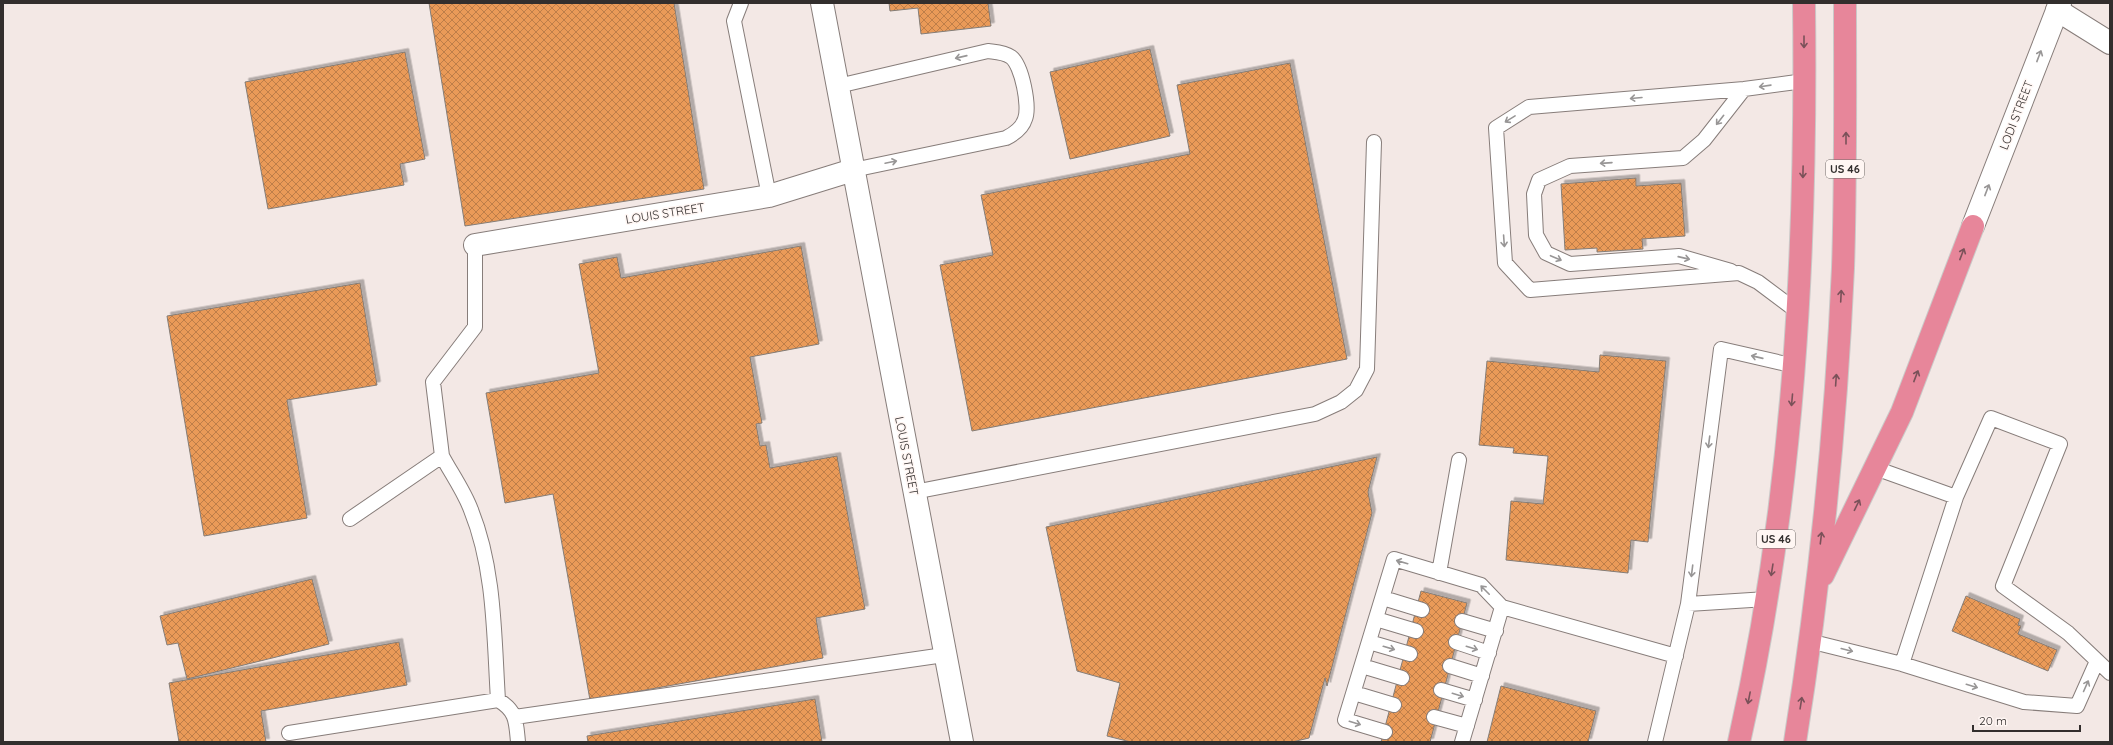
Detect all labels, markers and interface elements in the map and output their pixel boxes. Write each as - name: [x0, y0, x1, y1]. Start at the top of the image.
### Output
- one-way arrow: [1800, 35, 1808, 48]
- one-way arrow: [2036, 50, 2043, 62]
- one-way arrow: [955, 54, 968, 62]
- street label: LODI STREET: [1996, 78, 2036, 152]
- one-way arrow: [1759, 82, 1772, 90]
- one-way arrow: [1630, 94, 1643, 102]
- one-way arrow: [1715, 114, 1724, 125]
- one-way arrow: [1504, 115, 1515, 123]
- one-way arrow: [1842, 132, 1850, 145]
- one-way arrow: [884, 158, 897, 166]
- one-way arrow: [1600, 160, 1613, 167]
- road number: US 46: [1826, 160, 1864, 178]
- one-way arrow: [1799, 165, 1807, 178]
- one-way arrow: [1983, 184, 1991, 196]
- street label: LOUIS STREET: [624, 199, 706, 227]
- one-way arrow: [1500, 234, 1507, 247]
- one-way arrow: [1958, 249, 1966, 261]
- one-way arrow: [1549, 254, 1561, 262]
- one-way arrow: [1677, 254, 1690, 262]
- one-way arrow: [1837, 290, 1845, 303]
- one-way arrow: [1751, 353, 1764, 361]
- one-way arrow: [1912, 370, 1920, 382]
- one-way arrow: [1833, 374, 1840, 387]
- one-way arrow: [1788, 393, 1795, 406]
- street label: LOUIS STREET: [892, 415, 922, 497]
- one-way arrow: [1705, 435, 1713, 448]
- one-way arrow: [1854, 499, 1861, 511]
- road number: US 46: [1757, 530, 1795, 548]
- one-way arrow: [1818, 532, 1825, 545]
- one-way arrow: [1396, 558, 1409, 565]
- one-way arrow: [1767, 563, 1775, 576]
- one-way arrow: [1688, 564, 1696, 577]
- one-way arrow: [1480, 585, 1490, 595]
- one-way arrow: [1466, 644, 1478, 652]
- one-way arrow: [1383, 645, 1396, 652]
- one-way arrow: [1840, 647, 1853, 655]
- one-way arrow: [2083, 680, 2091, 692]
- one-way arrow: [1966, 683, 1979, 690]
- one-way arrow: [1744, 691, 1752, 704]
- one-way arrow: [1451, 692, 1464, 699]
- one-way arrow: [1797, 697, 1805, 710]
- scale bar: [1973, 707, 2080, 733]
- text: 20 m: [1979, 713, 2007, 728]
- one-way arrow: [1348, 720, 1361, 727]

